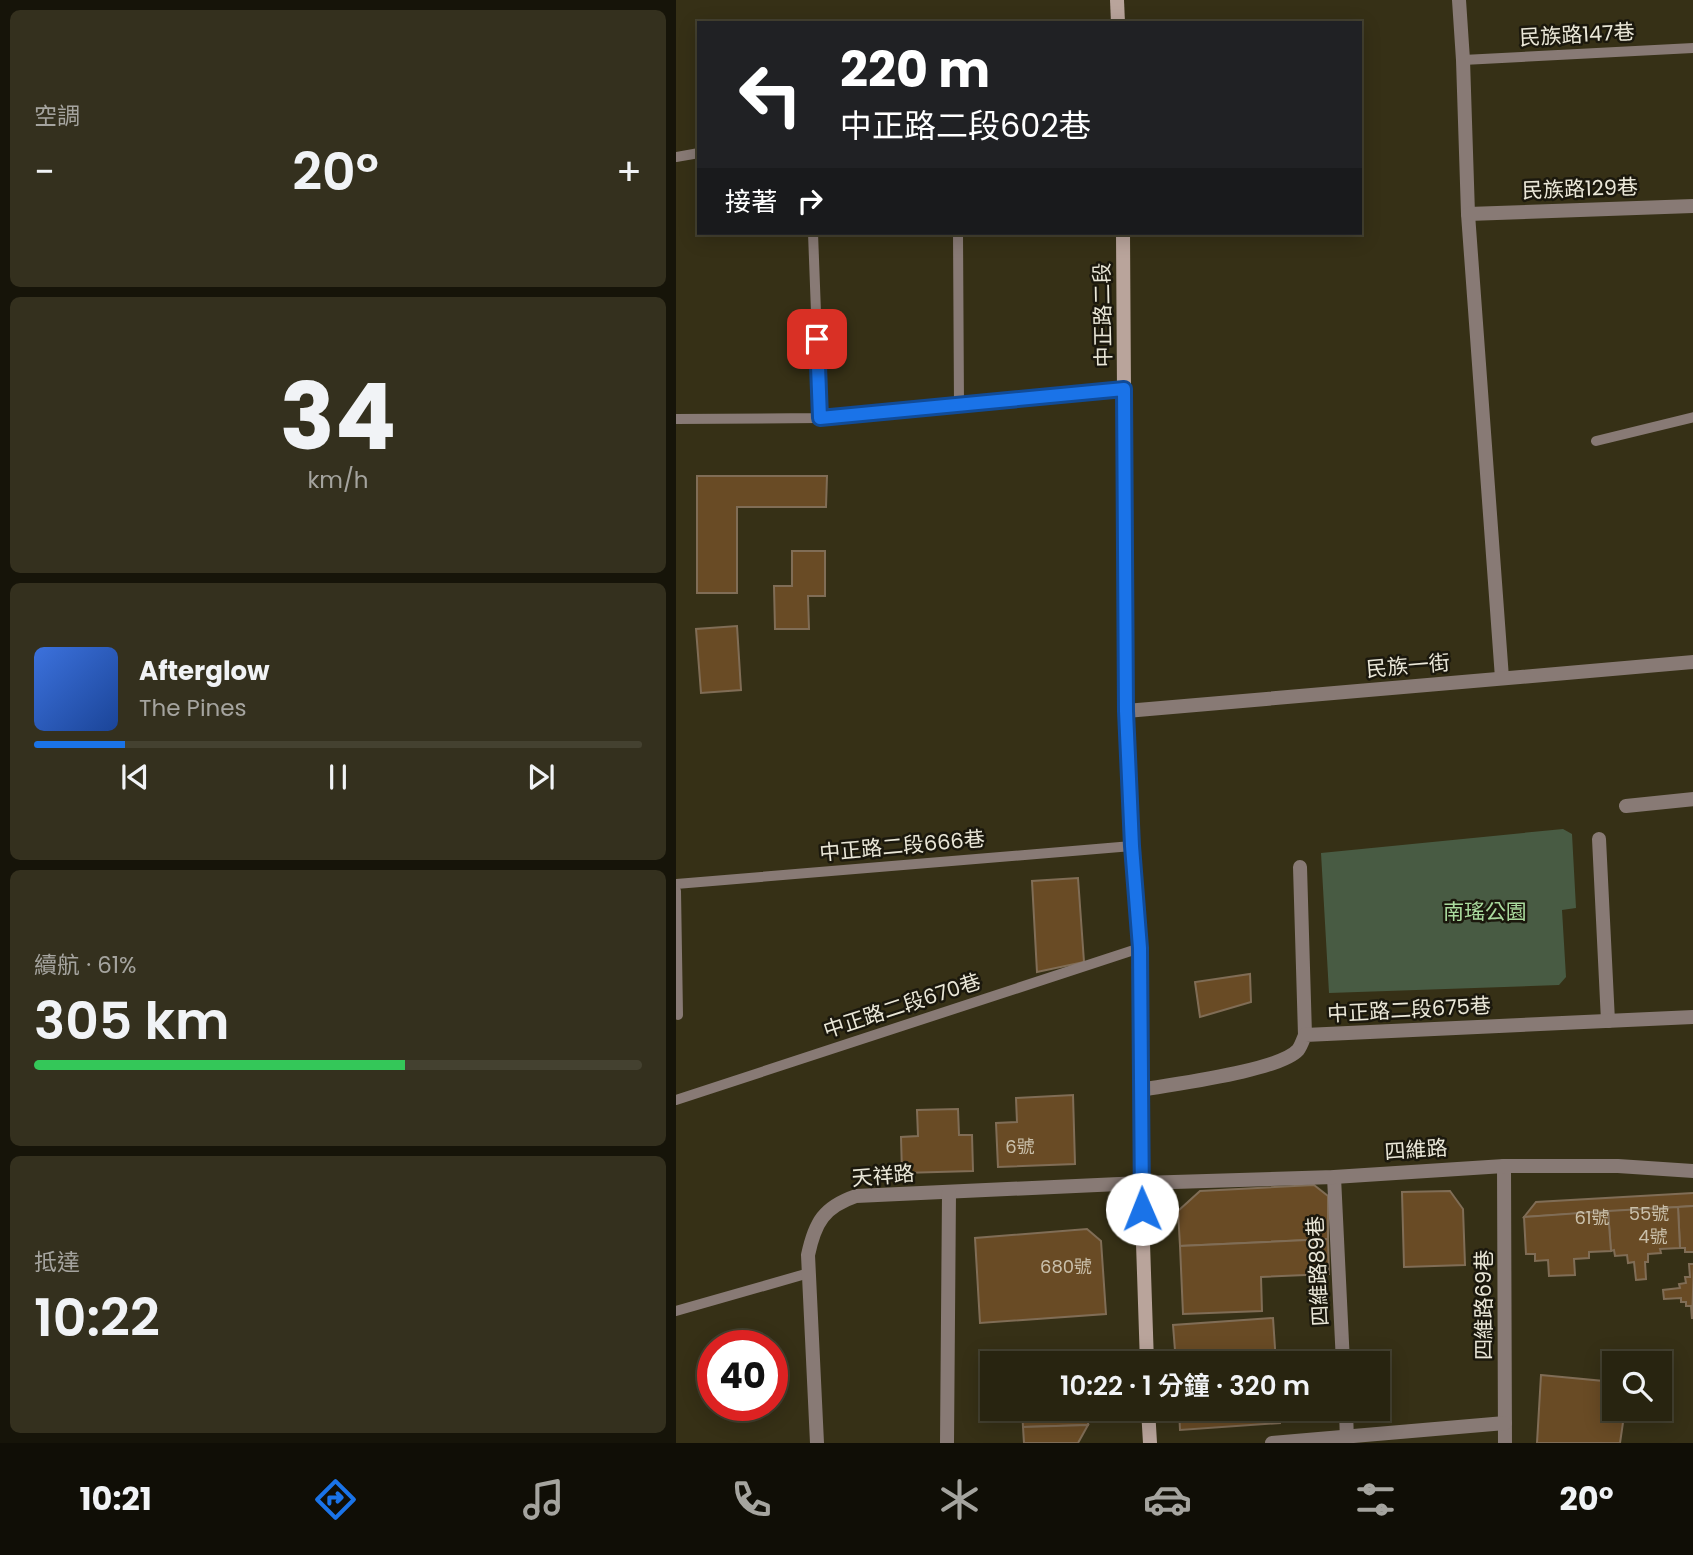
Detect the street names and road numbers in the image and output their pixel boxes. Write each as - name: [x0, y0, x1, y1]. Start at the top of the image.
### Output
- street label: 民族路147巷: [1519, 17, 1635, 52]
- street label: 民族路129巷: [1521, 172, 1638, 205]
- street label: 中正路二段: [1087, 262, 1118, 368]
- street label: 民族一街: [1365, 647, 1451, 684]
- street label: 中正路二段666巷: [818, 824, 986, 867]
- street label: 中正路二段670巷: [819, 966, 984, 1045]
- street label: 中正路二段675巷: [1326, 991, 1492, 1028]
- street label: 四維路: [1384, 1133, 1448, 1166]
- street label: 天祥路: [850, 1158, 916, 1193]
- street label: 四維路89巷: [1300, 1215, 1335, 1327]
- street label: 四維路69巷: [1469, 1250, 1498, 1360]

